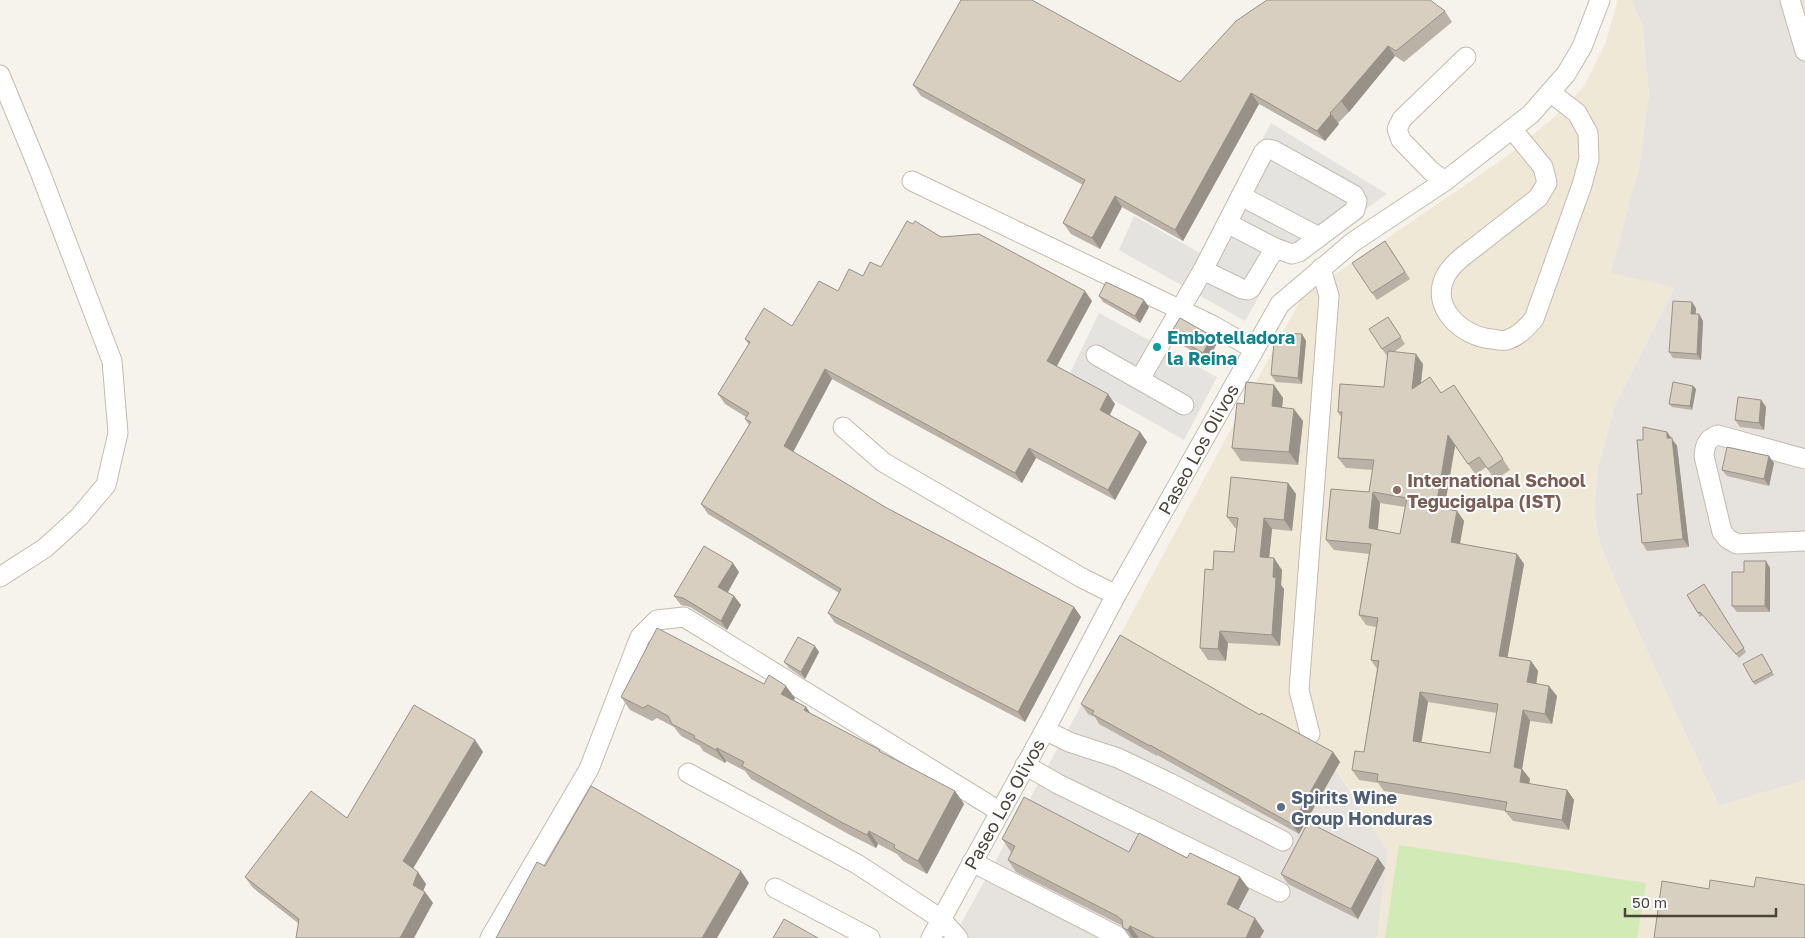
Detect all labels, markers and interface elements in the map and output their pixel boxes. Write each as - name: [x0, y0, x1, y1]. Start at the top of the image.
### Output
- place label: Embotelladora la Reina: [1167, 326, 1295, 369]
- marker: Embotelladora la Reina: [1151, 341, 1163, 353]
- street label: Paseo Los Olivos: [1153, 380, 1243, 518]
- place label: International School Tegucigalpa (IST): [1407, 469, 1586, 512]
- marker: International School Tegucigalpa (IST): [1391, 484, 1403, 496]
- street label: Paseo Los Olivos: [959, 735, 1049, 873]
- place label: Spirits Wine Group Honduras: [1291, 786, 1433, 829]
- marker: Spirits Wine Group Honduras: [1275, 801, 1287, 813]
- scale bar: [1625, 886, 1776, 918]
- text: 50 m: [1632, 893, 1667, 911]

